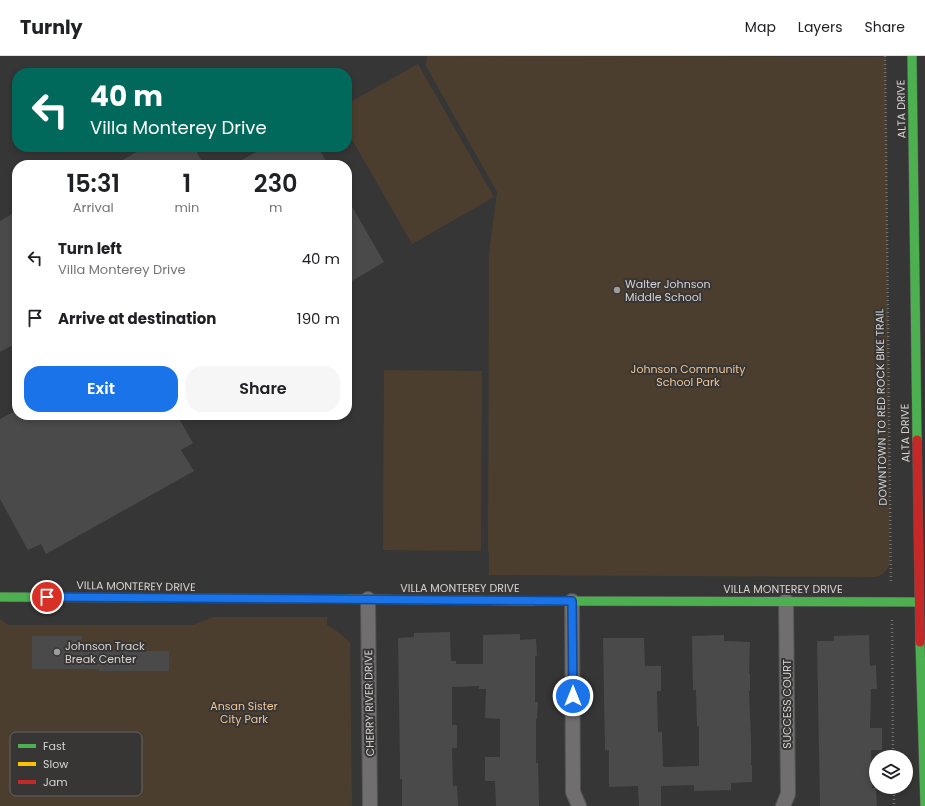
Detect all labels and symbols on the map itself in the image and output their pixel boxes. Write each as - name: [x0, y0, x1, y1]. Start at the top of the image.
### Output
- street label: ALTA DRIVE: [892, 80, 910, 138]
- place label: Walter Johnson Middle School: [625, 276, 711, 305]
- marker: Walter Johnson Middle School: [612, 285, 622, 295]
- street label: DOWNTOWN TO RED ROCK BIKE TRAIL: [871, 308, 891, 506]
- park label: Johnson Community School Park: [631, 361, 746, 390]
- street label: ALTA DRIVE: [896, 404, 914, 462]
- street label: VILLA MONTEREY DRIVE: [76, 577, 196, 595]
- pin: [30, 580, 64, 614]
- street label: VILLA MONTEREY DRIVE: [400, 580, 520, 596]
- street label: VILLA MONTEREY DRIVE: [723, 581, 843, 597]
- place label: Johnson Track Break Center: [65, 638, 145, 667]
- marker: Johnson Track Break Center: [52, 647, 62, 657]
- street label: CHERRY RIVER DRIVE: [360, 649, 378, 757]
- street label: SUCCESS COURT: [779, 659, 795, 749]
- position arrow: [552, 675, 594, 717]
- park label: Ansan Sister City Park: [210, 698, 278, 727]
- legend: [10, 732, 142, 796]
- text: Fast: [43, 738, 66, 754]
- text: Slow: [43, 756, 68, 772]
- text: Jam: [43, 774, 68, 790]

